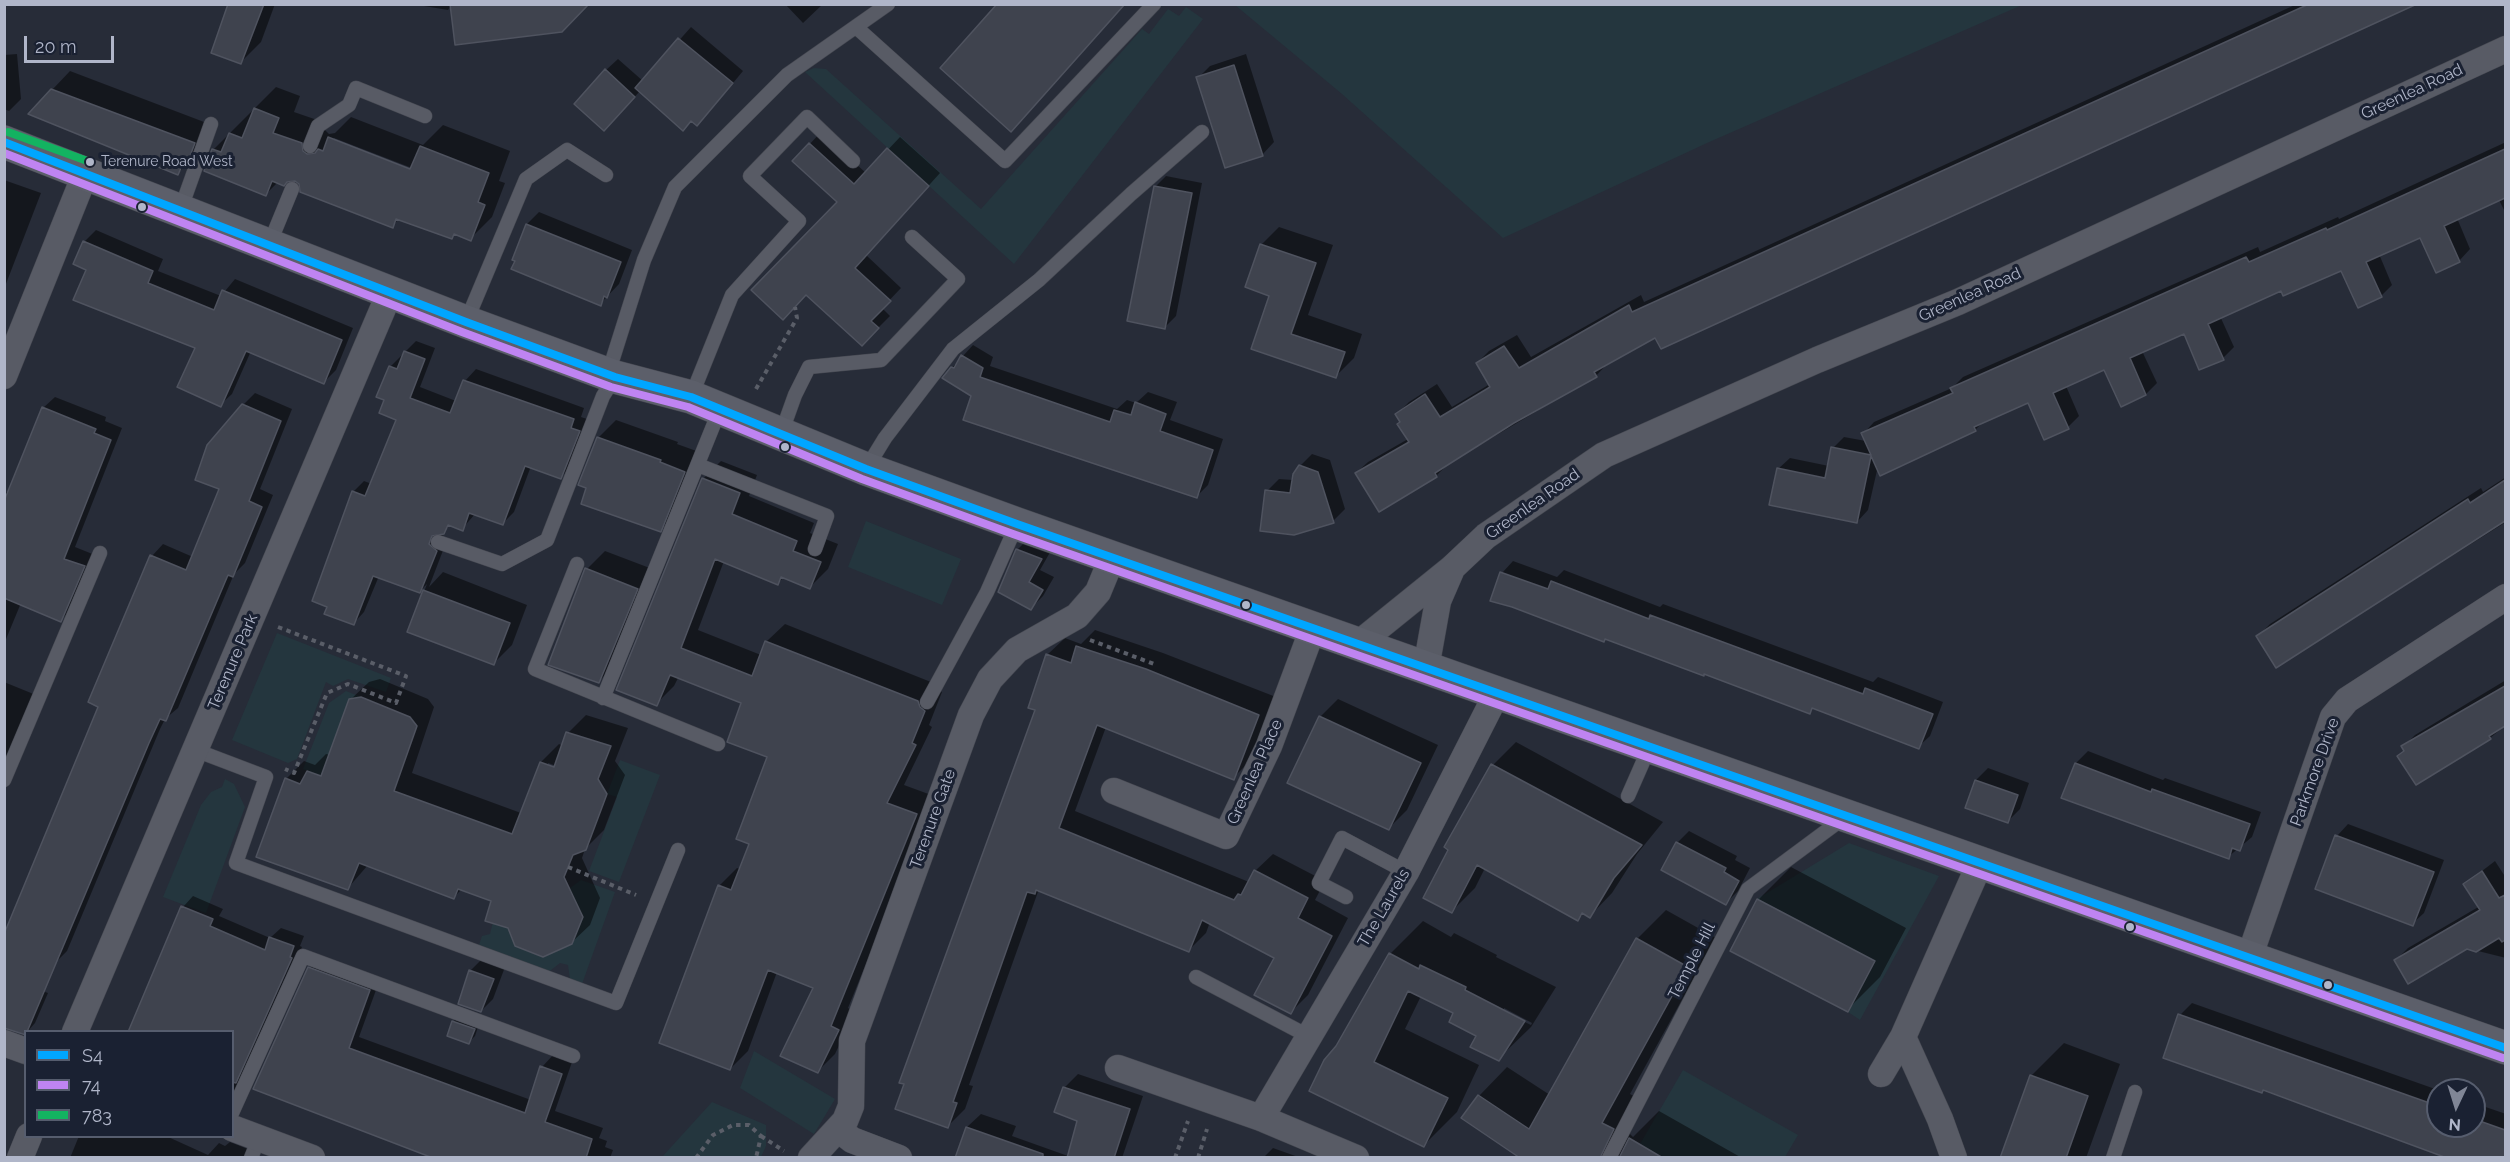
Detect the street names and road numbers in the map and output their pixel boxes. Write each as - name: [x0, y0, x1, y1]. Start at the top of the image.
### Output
- street label: Greenlea Road: [2358, 60, 2466, 124]
- street label: Greenlea Road: [1916, 264, 2024, 326]
- street label: Greenlea Road: [1483, 465, 1583, 543]
- street label: Terenure Park: [204, 611, 262, 713]
- street label: Parkmore Drive: [2286, 715, 2344, 829]
- street label: Greenlea Place: [1223, 717, 1287, 827]
- street label: Terenure Gate: [906, 767, 960, 871]
- street label: The Laurels: [1354, 866, 1414, 950]
- street label: Temple Hill: [1664, 919, 1720, 1003]

